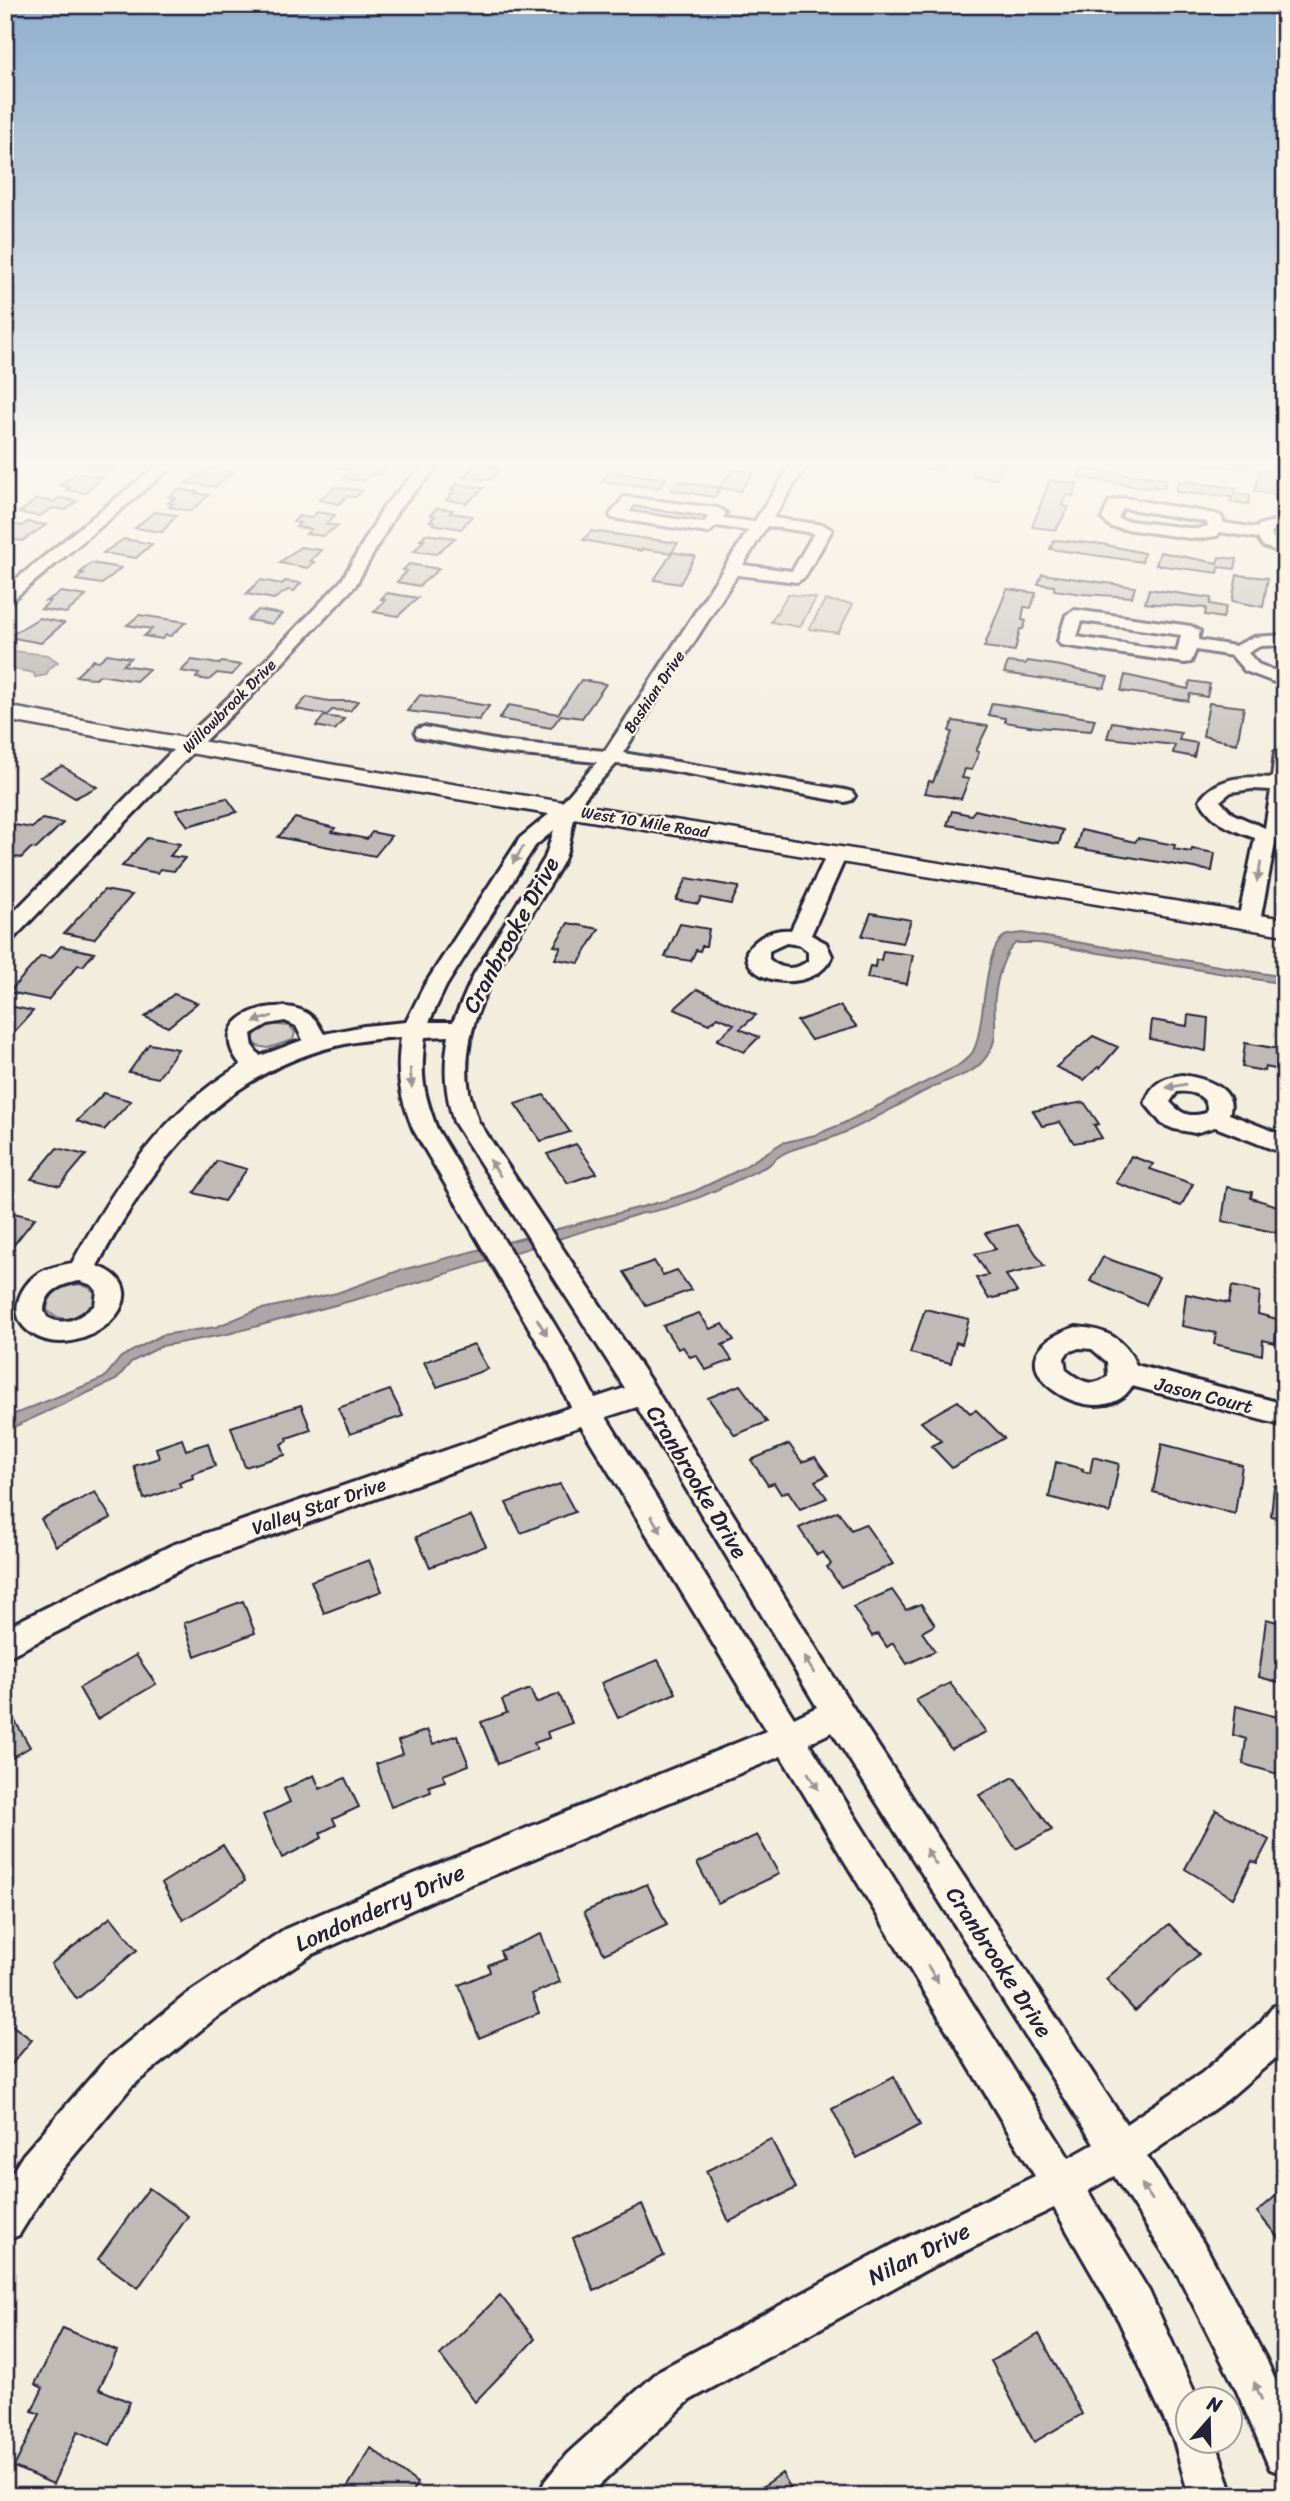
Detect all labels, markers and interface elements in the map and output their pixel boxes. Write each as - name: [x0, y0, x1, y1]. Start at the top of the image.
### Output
- street label: Bashian Drive: [615, 644, 693, 740]
- street label: Willowbrook Drive: [175, 651, 284, 760]
- street label: West 10 Mile Road: [579, 798, 712, 847]
- one-way arrow: [511, 846, 524, 865]
- street label: Cranbrooke Drive: [451, 849, 571, 1021]
- one-way arrow: [1253, 861, 1264, 883]
- one-way arrow: [252, 1014, 273, 1024]
- one-way arrow: [406, 1067, 417, 1089]
- one-way arrow: [1165, 1081, 1187, 1092]
- one-way arrow: [488, 1158, 501, 1177]
- one-way arrow: [536, 1318, 549, 1337]
- street label: Jason Court: [1151, 1367, 1256, 1423]
- street label: Cranbrooke Drive: [635, 1397, 759, 1567]
- street label: Valley Star Drive: [247, 1467, 391, 1544]
- one-way arrow: [650, 1515, 662, 1534]
- one-way arrow: [803, 1655, 816, 1674]
- one-way arrow: [806, 1771, 819, 1791]
- one-way arrow: [925, 1847, 938, 1867]
- street label: Londonderry Drive: [288, 1852, 472, 1964]
- street label: Cranbrooke Drive: [934, 1878, 1064, 2046]
- one-way arrow: [926, 1965, 939, 1984]
- one-way arrow: [1141, 2183, 1154, 2202]
- street label: Nilan Drive: [860, 2211, 978, 2297]
- one-way arrow: [1252, 2381, 1264, 2401]
- north arrow: [1174, 2386, 1244, 2456]
- text: N: [1202, 2386, 1227, 2423]

